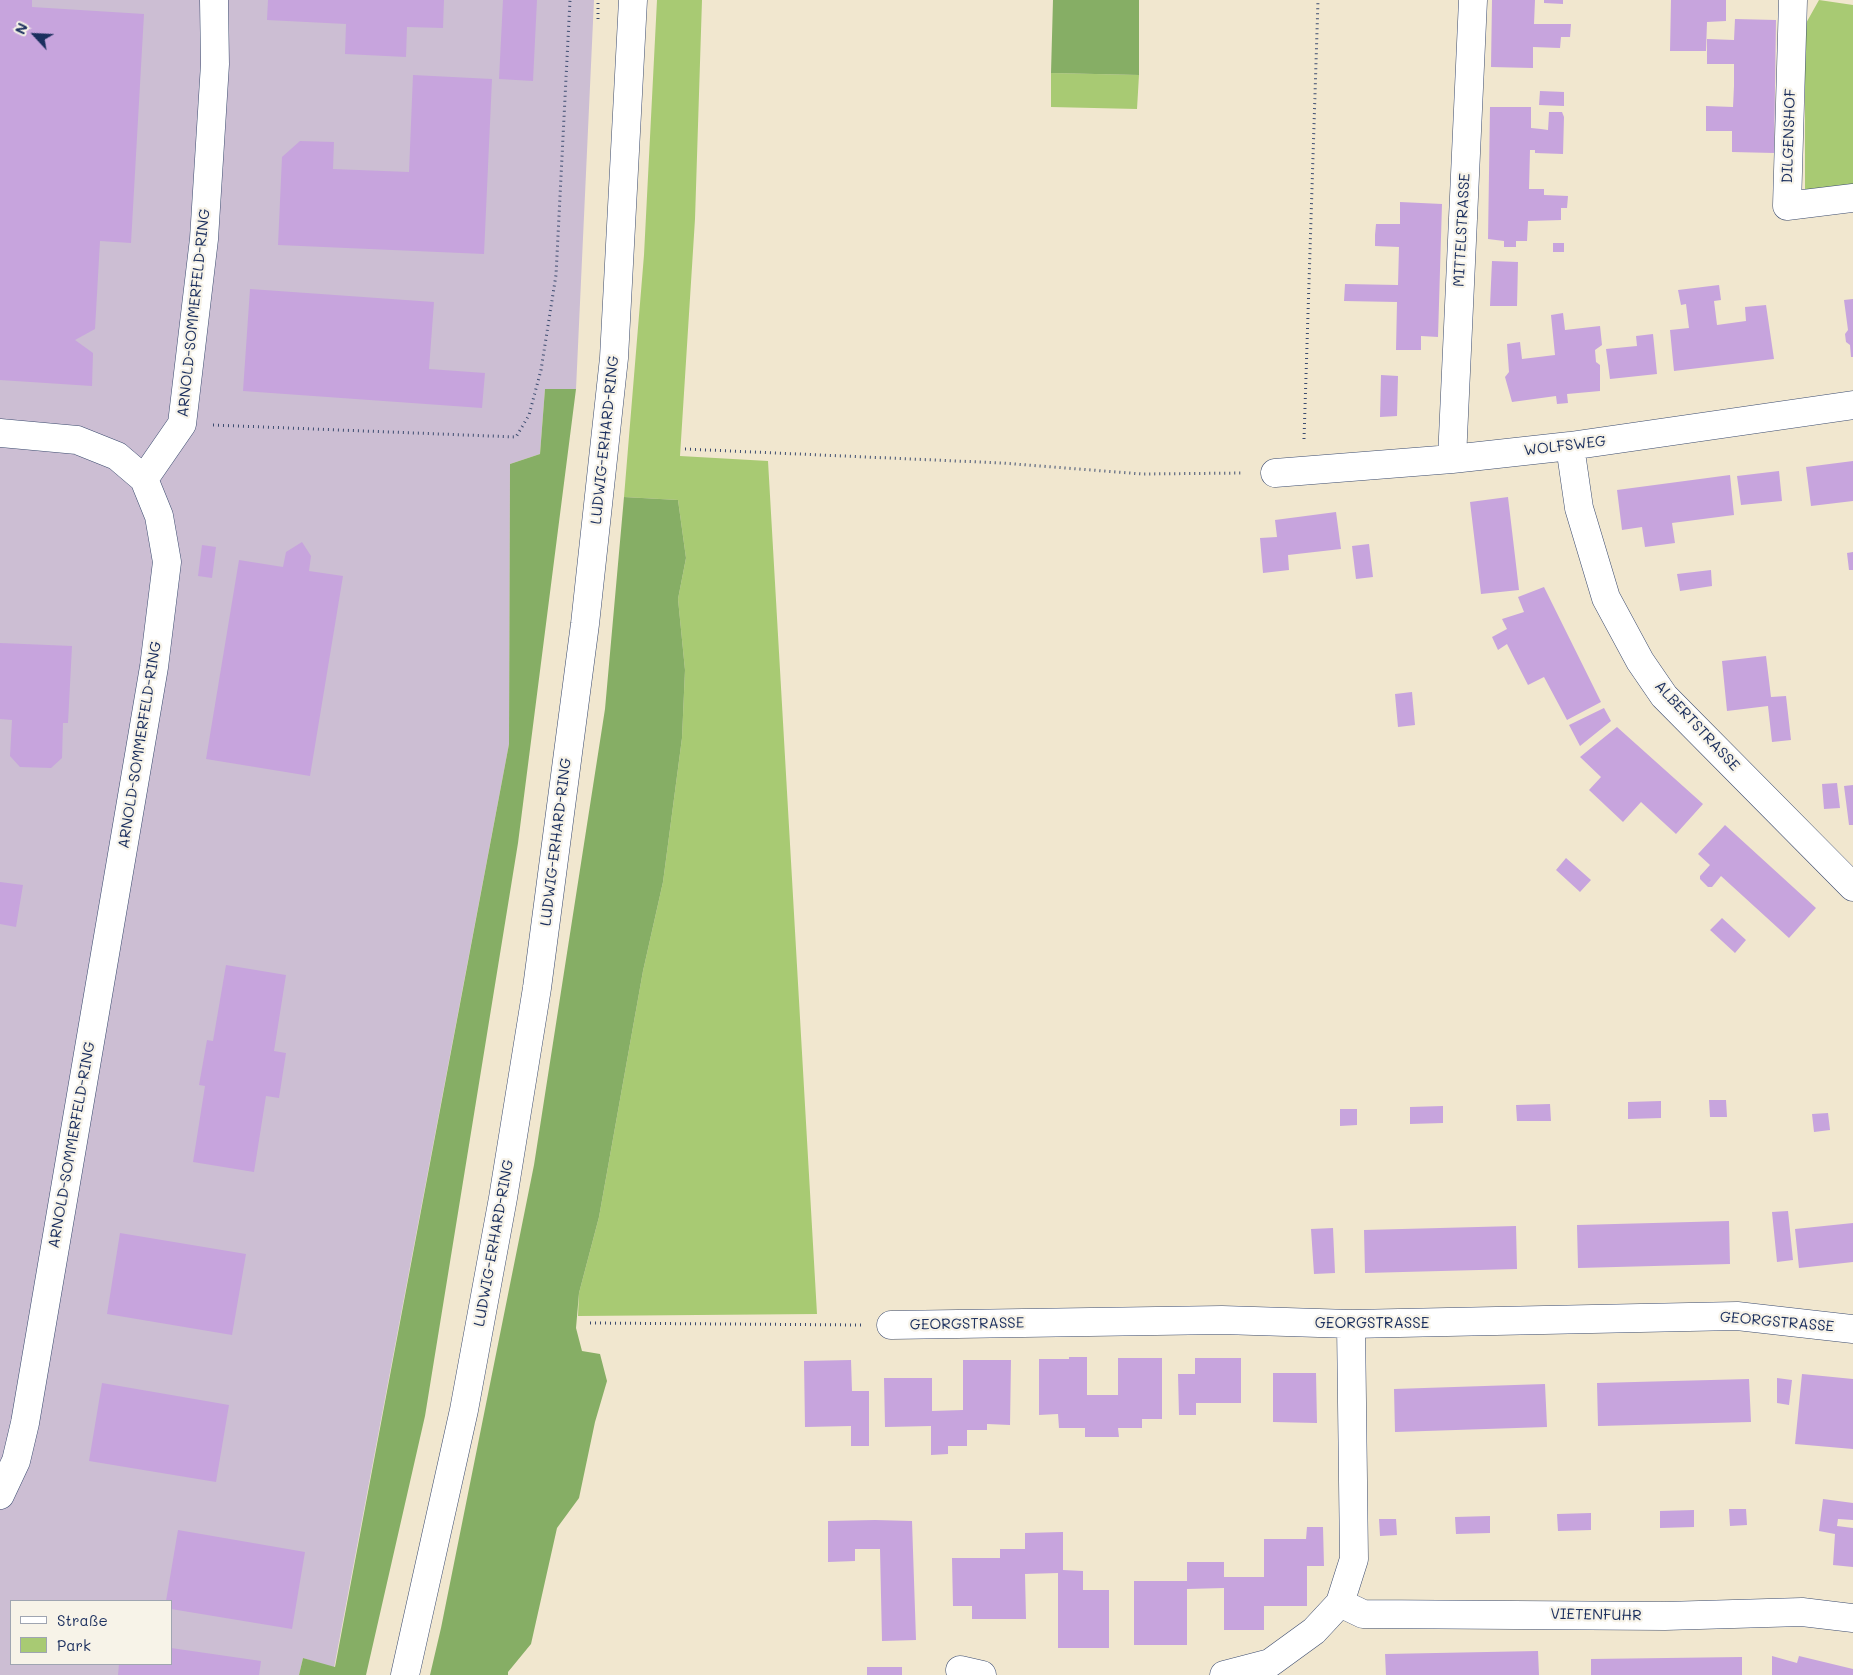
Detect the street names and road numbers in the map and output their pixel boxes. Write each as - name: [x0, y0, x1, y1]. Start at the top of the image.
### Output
- street label: DILGENSHOF: [1778, 88, 1800, 184]
- street label: MITTELSTRASSE: [1450, 173, 1474, 287]
- street label: ARNOLD-SOMMERFELD-RING: [174, 208, 214, 418]
- street label: LUDWIG-ERHARD-RING: [587, 355, 623, 525]
- street label: WOLFSWEG: [1523, 432, 1607, 460]
- street label: ARNOLD-SOMMERFELD-RING: [115, 640, 165, 850]
- street label: ALBERTSTRASSE: [1651, 677, 1743, 775]
- street label: LUDWIG-ERHARD-RING: [537, 757, 575, 927]
- street label: ARNOLD-SOMMERFELD-RING: [45, 1040, 99, 1250]
- street label: LUDWIG-ERHARD-RING: [470, 1158, 518, 1328]
- street label: GEORGSTRASSE: [1719, 1308, 1835, 1336]
- street label: GEORGSTRASSE: [910, 1314, 1024, 1334]
- street label: GEORGSTRASSE: [1315, 1314, 1429, 1332]
- street label: VIETENFUHR: [1550, 1605, 1642, 1625]

